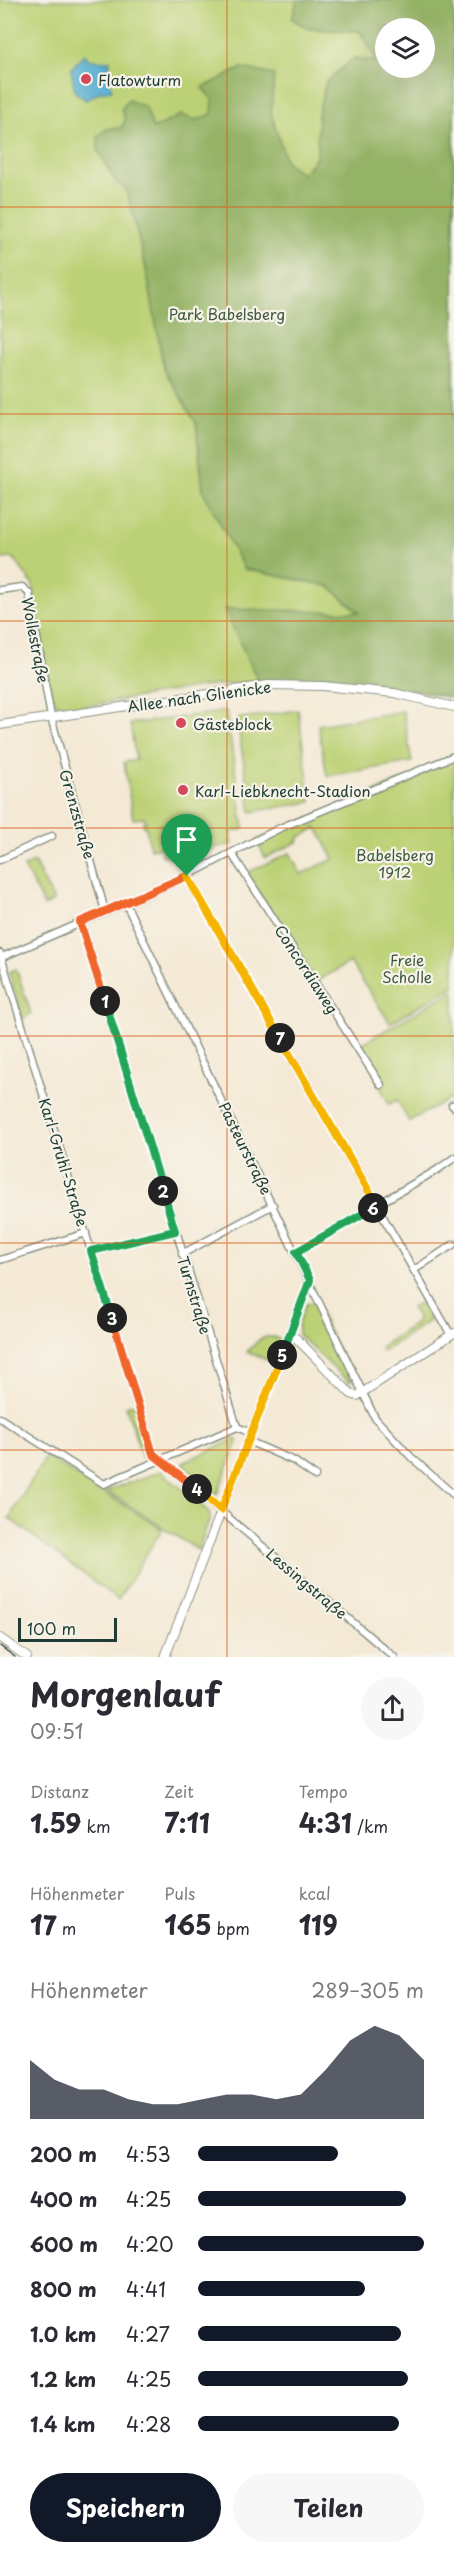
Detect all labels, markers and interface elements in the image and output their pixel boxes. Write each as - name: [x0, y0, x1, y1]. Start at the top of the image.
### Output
- map controls: [375, 18, 435, 78]
- button: layers: [375, 18, 435, 78]
- place label: Flatowturm: [98, 68, 181, 91]
- marker: Flatowturm: [79, 72, 93, 86]
- park label: Park Babelsberg: [169, 302, 285, 325]
- street label: Wollestraße: [16, 595, 56, 685]
- street label: Allee nach Glienicke: [126, 675, 272, 717]
- place label: Gästeblock: [193, 712, 273, 735]
- marker: Gästeblock: [174, 716, 188, 730]
- street label: Grenzstraße: [54, 767, 102, 861]
- place label: Karl-Liebknecht-Stadion: [195, 779, 371, 802]
- marker: Karl-Liebknecht-Stadion: [176, 783, 190, 797]
- pin: [161, 814, 212, 876]
- icon: arrive: [170, 823, 203, 856]
- park label: Babelsberg 1912: [356, 843, 434, 883]
- street label: Concordiaweg: [270, 920, 344, 1018]
- park label: Freie Scholle: [382, 948, 432, 988]
- pin: 1: [90, 986, 120, 1016]
- text: 1: [101, 989, 109, 1013]
- pin: 7: [265, 1023, 295, 1053]
- text: 7: [275, 1026, 285, 1050]
- street label: Karl-Gruhl-Straße: [34, 1095, 94, 1229]
- street label: Pasteurstraße: [214, 1098, 278, 1198]
- pin: 2: [148, 1176, 178, 1206]
- text: 2: [157, 1179, 169, 1203]
- pin: 6: [358, 1193, 388, 1223]
- text: 6: [367, 1196, 379, 1220]
- street label: Turnstraße: [172, 1253, 218, 1337]
- pin: 3: [97, 1303, 127, 1333]
- text: 3: [107, 1306, 117, 1330]
- pin: 5: [267, 1340, 297, 1370]
- text: 5: [277, 1343, 287, 1367]
- pin: 4: [182, 1474, 212, 1504]
- text: 4: [192, 1477, 202, 1501]
- street label: Lessingstraße: [261, 1542, 353, 1624]
- scale bar: [18, 1615, 117, 1642]
- text: 100 m: [27, 1616, 76, 1640]
- text: Morgenlauf: [30, 1668, 220, 1718]
- button: share: [361, 1677, 424, 1740]
- text: 09:51: [30, 1716, 83, 1746]
- text: Distanz: [30, 1779, 89, 1803]
- text: Zeit: [164, 1779, 194, 1803]
- text: Tempo: [299, 1779, 348, 1803]
- text: 1.59: [30, 1803, 81, 1842]
- text: 7:11: [164, 1803, 210, 1842]
- text: 4:31: [299, 1803, 352, 1842]
- text: km: [81, 1814, 111, 1838]
- text: /km: [352, 1814, 388, 1838]
- text: Höhenmeter: [30, 1881, 124, 1905]
- text: Puls: [164, 1881, 195, 1905]
- text: kcal: [299, 1881, 331, 1905]
- text: 17: [30, 1905, 57, 1944]
- text: 165: [164, 1905, 212, 1944]
- text: 119: [299, 1905, 338, 1944]
- text: m: [57, 1916, 76, 1940]
- text: bpm: [212, 1916, 250, 1940]
- text: Höhenmeter: [30, 1975, 148, 2005]
- text: 289–305 m: [311, 1975, 424, 2005]
- text: 200 m: [30, 2139, 97, 2169]
- text: 4:53: [126, 2139, 171, 2169]
- text: 400 m: [30, 2184, 98, 2214]
- text: 4:25: [126, 2184, 171, 2214]
- text: 600 m: [30, 2229, 98, 2259]
- text: 4:20: [126, 2229, 174, 2259]
- text: 800 m: [30, 2274, 97, 2304]
- text: 4:41: [126, 2274, 166, 2304]
- text: 1.0 km: [30, 2319, 97, 2349]
- text: 4:27: [126, 2319, 170, 2349]
- text: 1.2 km: [30, 2364, 96, 2394]
- text: 4:25: [126, 2364, 171, 2394]
- text: 1.4 km: [30, 2409, 96, 2439]
- text: 4:28: [126, 2409, 172, 2439]
- button: Speichern: [30, 2473, 221, 2542]
- button: Teilen: [233, 2473, 424, 2542]

